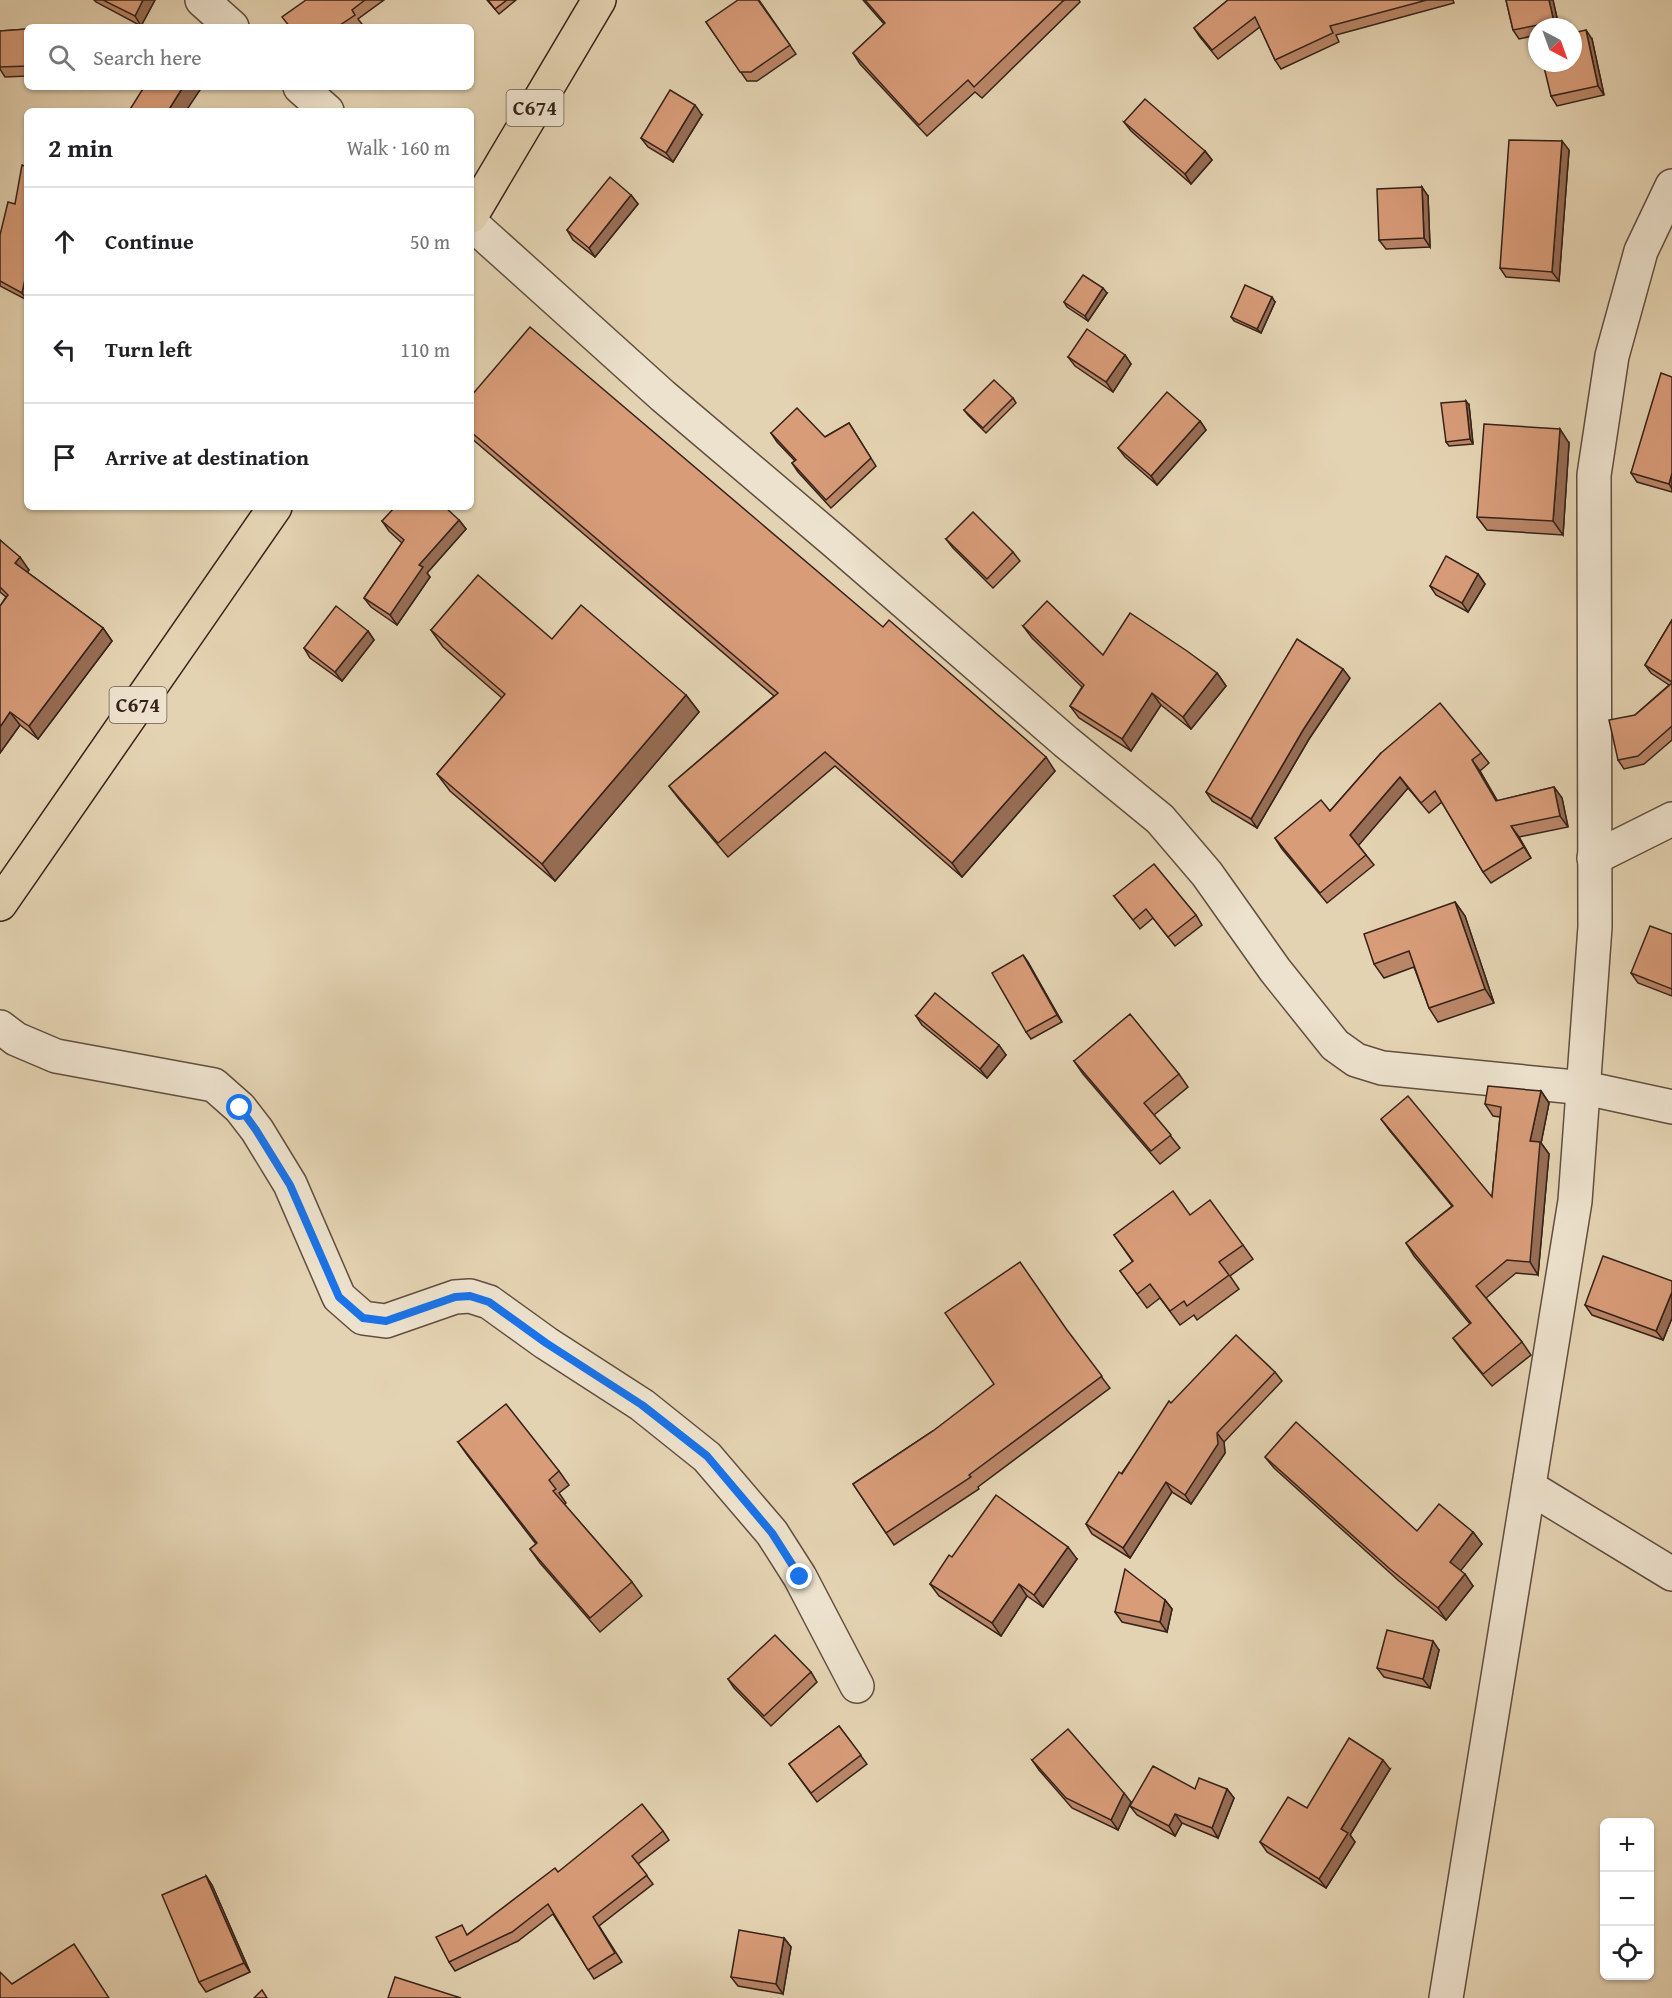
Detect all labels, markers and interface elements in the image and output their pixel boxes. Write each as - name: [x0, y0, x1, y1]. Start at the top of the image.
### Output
- north arrow: [1528, 18, 1582, 72]
- search box: [24, 24, 474, 90]
- icon: search: [45, 41, 78, 74]
- text: Search here: [93, 41, 202, 73]
- road number: C674: [506, 90, 564, 126]
- text: 2 min: [48, 128, 113, 167]
- text: Walk · 160 m: [347, 133, 450, 162]
- icon: ahead: [48, 225, 81, 258]
- text: Continue: [105, 225, 194, 257]
- text: 50 m: [410, 227, 450, 256]
- icon: left: [48, 333, 81, 366]
- text: Turn left: [105, 333, 192, 365]
- text: 110 m: [400, 335, 450, 364]
- icon: arrive: [48, 441, 81, 474]
- text: Arrive at destination: [105, 441, 309, 473]
- road number: C674: [110, 687, 166, 723]
- route start: [226, 1094, 252, 1120]
- route end: [786, 1563, 812, 1589]
- map controls: [1600, 1818, 1654, 1980]
- button: +: [1600, 1818, 1654, 1872]
- button: −: [1600, 1872, 1654, 1926]
- button: locate: [1600, 1926, 1654, 1980]

